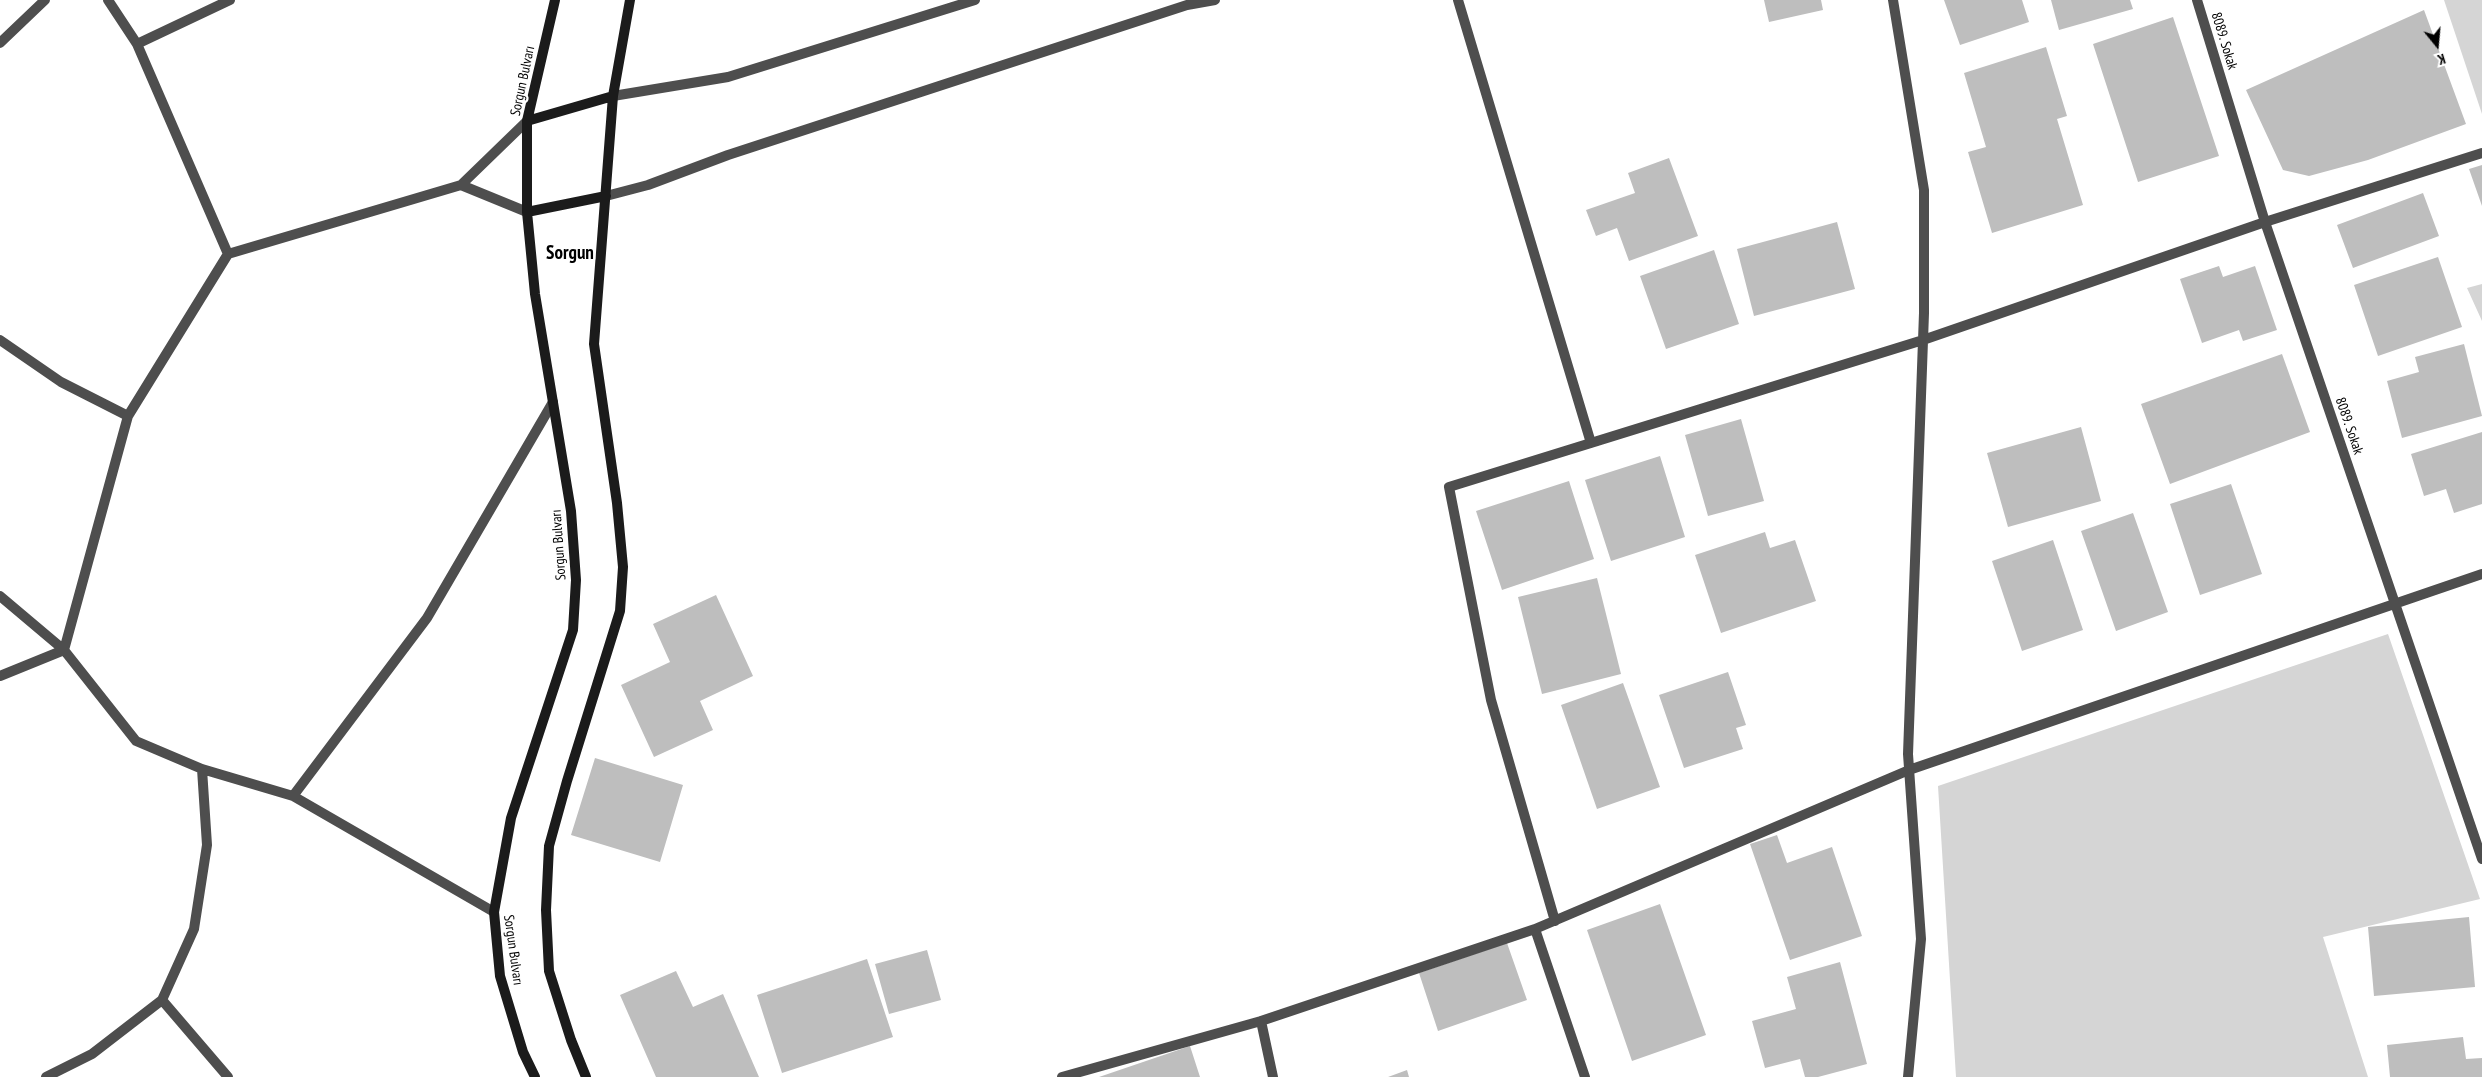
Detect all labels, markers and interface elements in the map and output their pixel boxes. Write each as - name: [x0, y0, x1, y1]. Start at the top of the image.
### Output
- street label: 8089. Sokak: [2207, 10, 2241, 72]
- north arrow: [2412, 20, 2462, 70]
- street label: Sorgun Bulvarı: [507, 45, 539, 117]
- text: K: [2435, 50, 2447, 69]
- district label: Sorgun: [546, 243, 594, 265]
- street label: 8089. Sokak: [2331, 395, 2367, 457]
- street label: Sorgun Bulvarı: [548, 509, 570, 581]
- street label: Sorgun Bulvarı: [500, 914, 526, 986]

